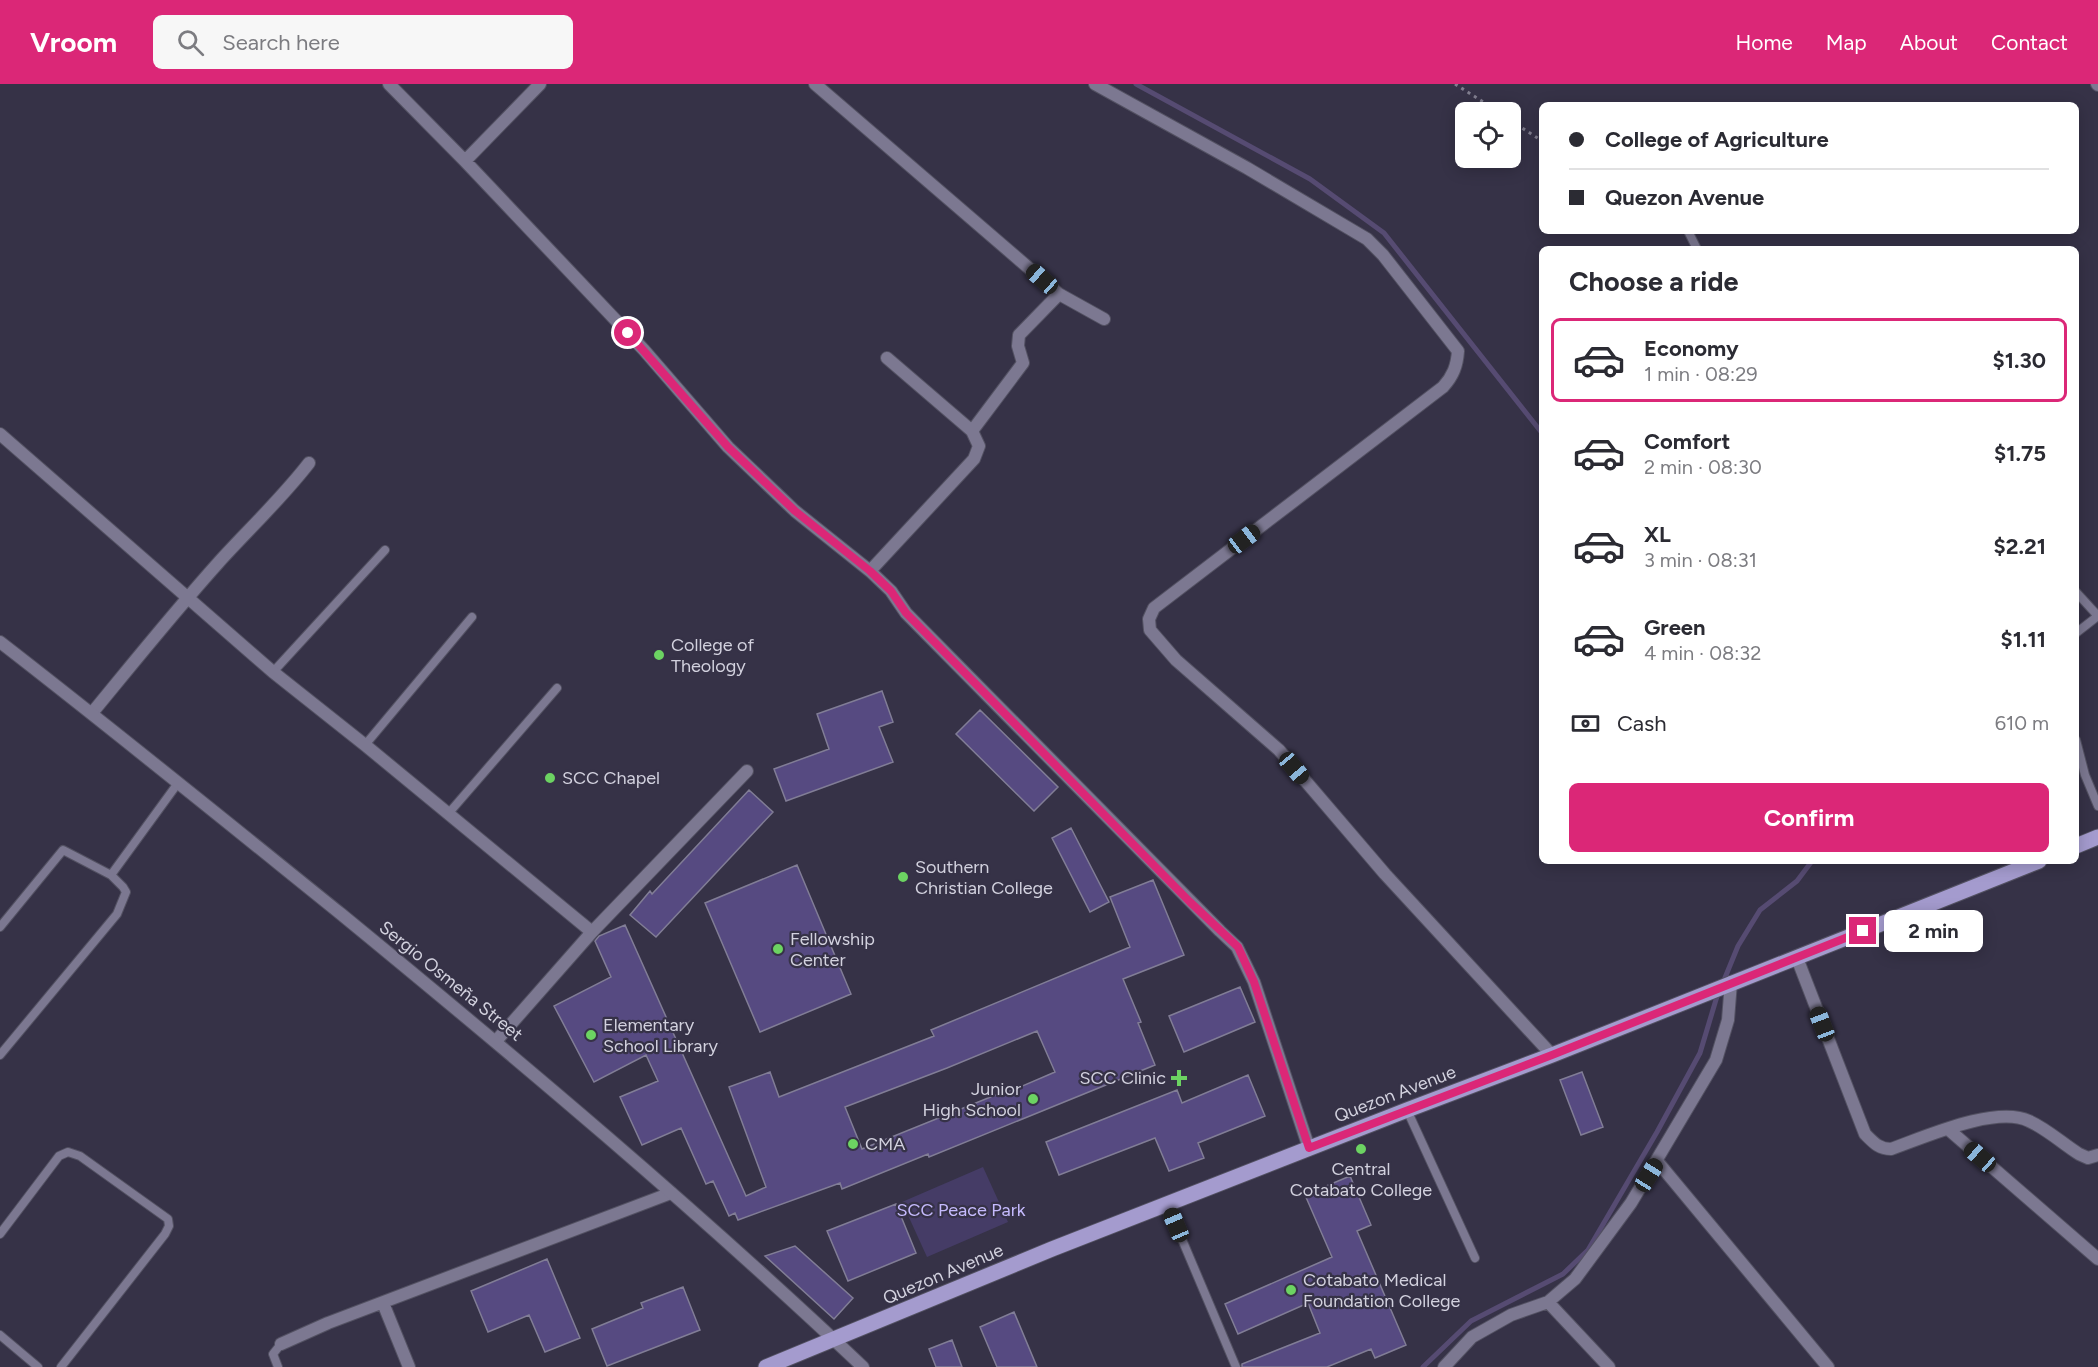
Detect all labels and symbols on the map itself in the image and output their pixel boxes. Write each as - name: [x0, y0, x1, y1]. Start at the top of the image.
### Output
- car: [1023, 260, 1061, 298]
- route start: [614, 319, 641, 346]
- car: [1224, 521, 1264, 557]
- place label: College of Theology: [671, 634, 754, 677]
- marker: College of Theology: [652, 648, 666, 662]
- car: [1276, 748, 1312, 788]
- place label: SCC Chapel: [562, 767, 660, 789]
- marker: SCC Chapel: [543, 771, 557, 785]
- place label: Southern Christian College: [915, 856, 1053, 899]
- marker: Southern Christian College: [896, 870, 910, 884]
- callout: 2 min: [1884, 910, 1983, 952]
- street label: Sergio Osmeña Street: [375, 916, 527, 1046]
- route end: [1849, 917, 1876, 944]
- place label: Fellowship Center: [790, 928, 875, 971]
- marker: Fellowship Center: [771, 942, 785, 956]
- car: [1807, 1004, 1837, 1044]
- place label: Elementary School Library: [603, 1014, 719, 1057]
- marker: Elementary School Library: [584, 1028, 598, 1042]
- street label: Quezon Avenue: [1331, 1061, 1459, 1127]
- place label: SCC Clinic: [1079, 1067, 1166, 1089]
- marker: SCC Clinic: [1170, 1069, 1188, 1087]
- place label: Junior High School: [923, 1078, 1021, 1121]
- marker: Junior High School: [1026, 1092, 1040, 1106]
- place label: CMA: [865, 1133, 905, 1155]
- marker: CMA: [846, 1137, 860, 1151]
- car: [1961, 1138, 1999, 1176]
- marker: Central Cotabato College: [1354, 1142, 1368, 1156]
- car: [1632, 1155, 1666, 1195]
- place label: Central Cotabato College: [1290, 1158, 1432, 1201]
- park label: SCC Peace Park: [897, 1199, 1026, 1221]
- car: [1161, 1205, 1191, 1245]
- street label: Quezon Avenue: [880, 1239, 1007, 1309]
- place label: Cotabato Medical Foundation College: [1303, 1269, 1461, 1312]
- marker: Cotabato Medical Foundation College: [1284, 1283, 1298, 1297]

